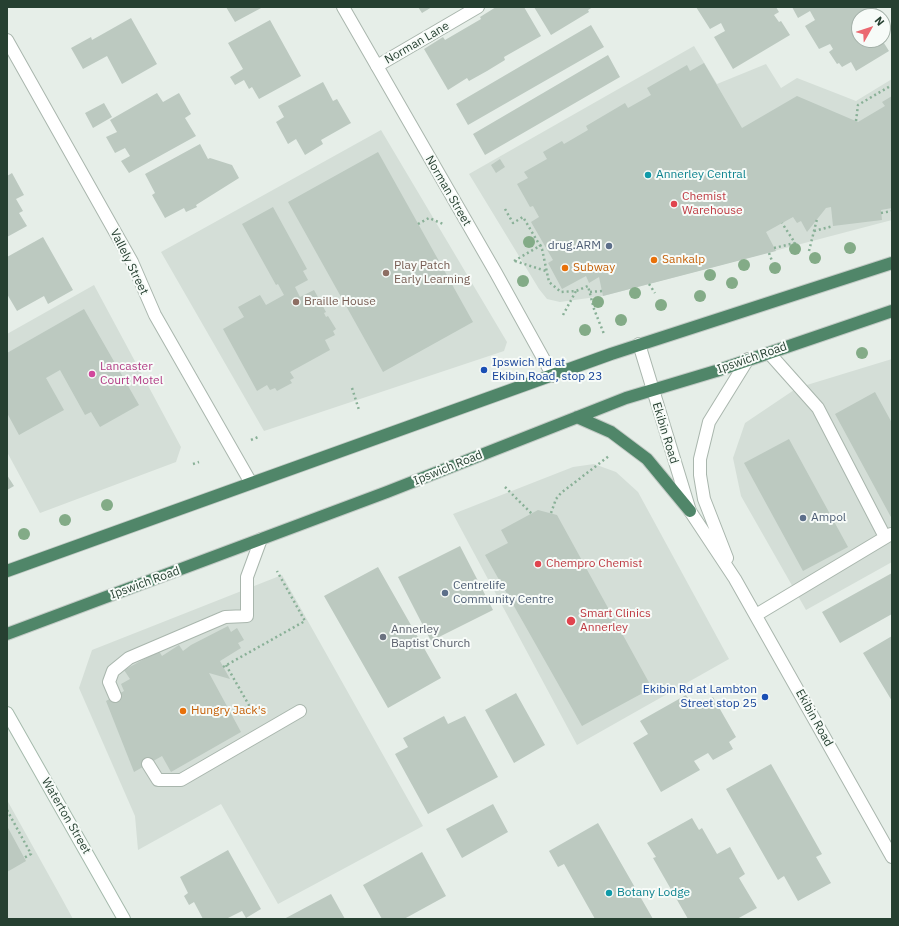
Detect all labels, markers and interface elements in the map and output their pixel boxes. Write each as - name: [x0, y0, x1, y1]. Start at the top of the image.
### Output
- north arrow: [851, 8, 891, 48]
- text: N: [872, 14, 887, 29]
- street label: Norman Lane: [382, 19, 452, 67]
- street label: Norman Street: [422, 153, 474, 229]
- place label: Annerley Central: [656, 168, 746, 182]
- marker: Annerley Central: [643, 170, 653, 180]
- place label: Chemist Warehouse: [682, 190, 743, 218]
- marker: Chemist Warehouse: [669, 199, 679, 209]
- street label: Vallely Street: [107, 227, 151, 297]
- place label: drug.ARM: [548, 239, 601, 253]
- marker: drug.ARM: [604, 241, 614, 251]
- place label: Sankalp: [662, 253, 705, 267]
- marker: Sankalp: [649, 255, 659, 265]
- place label: Play Patch Early Learning: [394, 259, 470, 287]
- place label: Subway: [573, 261, 615, 275]
- marker: Subway: [560, 263, 570, 273]
- marker: Play Patch Early Learning: [381, 268, 391, 278]
- place label: Braille House: [304, 295, 376, 309]
- marker: Braille House: [291, 297, 301, 307]
- street label: Ipswich Road: [715, 339, 789, 377]
- place label: Ipswich Rd at Ekibin Road, stop 23: [492, 356, 602, 384]
- place label: Lancaster Court Motel: [100, 360, 163, 388]
- marker: Ipswich Rd at Ekibin Road, stop 23: [479, 365, 489, 375]
- marker: Lancaster Court Motel: [87, 369, 97, 379]
- street label: Ekibin Road: [649, 401, 681, 465]
- street label: Ipswich Road: [411, 448, 485, 488]
- place label: Ampol: [811, 511, 846, 525]
- marker: Ampol: [798, 513, 808, 523]
- place label: Chempro Chemist: [546, 557, 642, 571]
- marker: Chempro Chemist: [533, 559, 543, 569]
- street label: Ipswich Road: [108, 564, 182, 602]
- place label: Centrelife Community Centre: [453, 579, 554, 607]
- marker: Centrelife Community Centre: [440, 588, 450, 598]
- place label: Smart Clinics Annerley: [580, 607, 651, 635]
- marker: Smart Clinics Annerley: [565, 615, 577, 627]
- place label: Annerley Baptist Church: [391, 623, 470, 651]
- marker: Annerley Baptist Church: [378, 632, 388, 642]
- place label: Ekibin Rd at Lambton Street stop 25: [643, 683, 757, 711]
- street label: Ekibin Road: [792, 687, 836, 749]
- marker: Ekibin Rd at Lambton Street stop 25: [760, 692, 770, 702]
- place label: Hungry Jack's: [191, 704, 266, 718]
- marker: Hungry Jack's: [178, 706, 188, 716]
- street label: Waterton Street: [38, 775, 94, 857]
- place label: Botany Lodge: [617, 886, 690, 900]
- marker: Botany Lodge: [604, 888, 614, 898]

